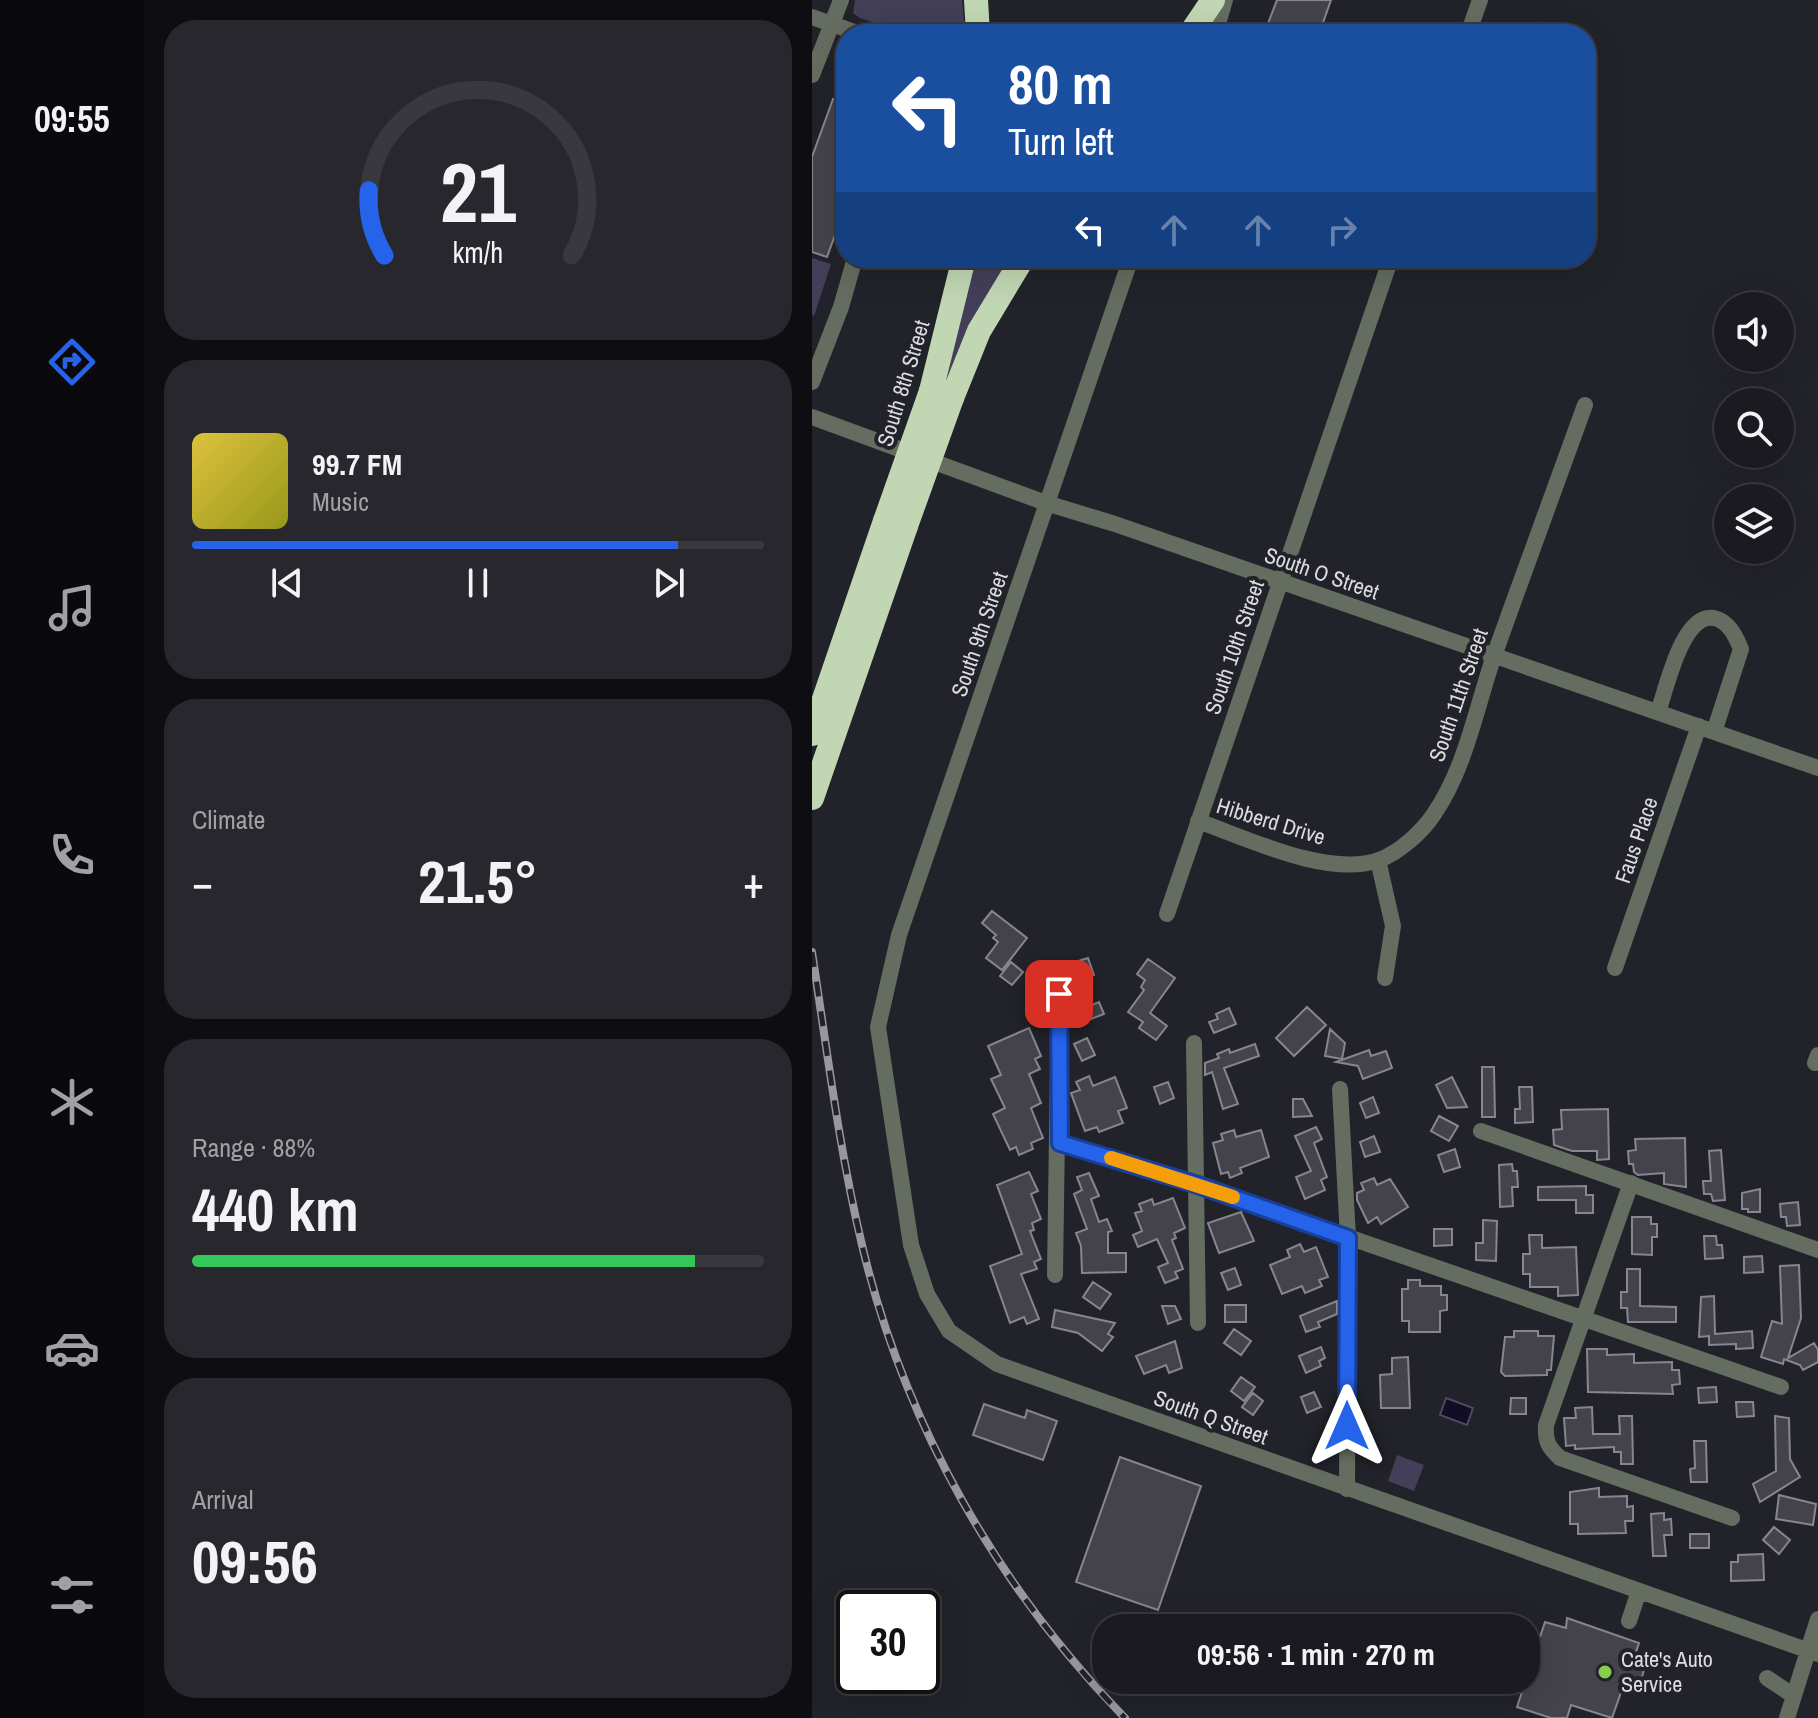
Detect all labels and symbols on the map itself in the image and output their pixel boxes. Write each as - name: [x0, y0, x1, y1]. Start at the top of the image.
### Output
- street label: South 8th Street: [870, 316, 936, 450]
- street label: South O Street: [1261, 539, 1383, 607]
- street label: South 9th Street: [944, 567, 1014, 701]
- street label: South 10th Street: [1197, 576, 1271, 718]
- street label: South 11th Street: [1421, 624, 1495, 766]
- street label: Hibberd Drive: [1213, 790, 1329, 852]
- street label: Faus Place: [1607, 793, 1665, 887]
- pin: [1025, 960, 1093, 1028]
- street label: South Q Street: [1150, 1382, 1272, 1452]
- position arrow: [1305, 1384, 1389, 1468]
- speed limit sign: 30: [836, 1590, 940, 1694]
- place label: Cate's Auto Service: [1621, 1644, 1713, 1699]
- marker: Cate's Auto Service: [1596, 1663, 1614, 1681]

